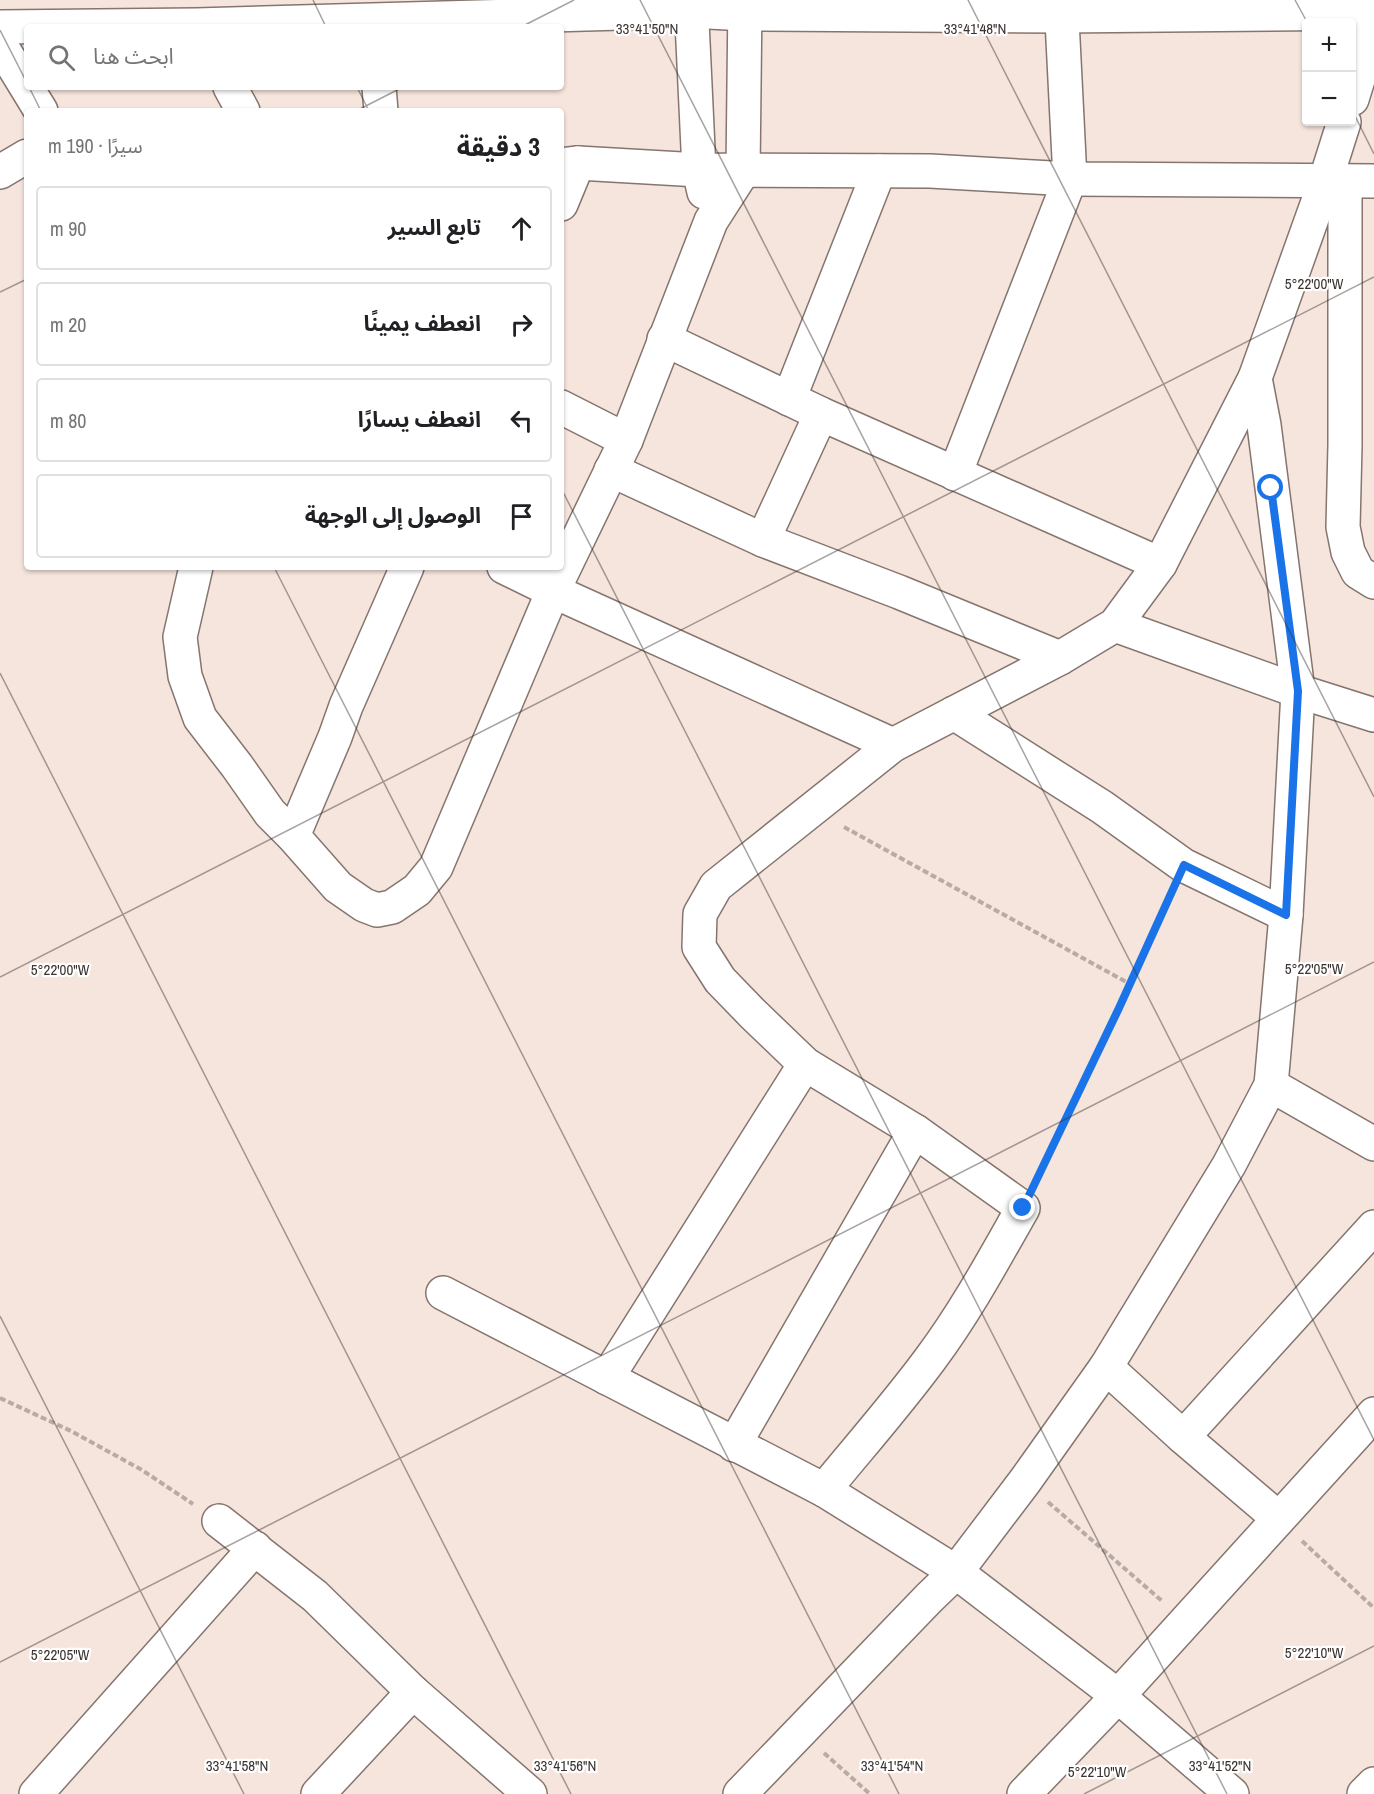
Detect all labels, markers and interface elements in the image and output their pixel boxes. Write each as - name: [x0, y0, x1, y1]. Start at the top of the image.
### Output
- text: 33°41'50"N: [616, 18, 678, 39]
- text: 33°41'48"N: [944, 18, 1006, 39]
- map controls: [1302, 18, 1356, 126]
- button: +: [1302, 18, 1356, 72]
- search box: [24, 24, 564, 90]
- icon: search: [45, 41, 78, 74]
- text: ابحث هنا: [93, 41, 174, 71]
- button: −: [1302, 72, 1356, 126]
- text: 3 دقيقة: [457, 129, 540, 164]
- text: سيرًا · 190 m: [48, 132, 143, 159]
- text: تابع السير: [388, 212, 481, 242]
- icon: ahead: [505, 212, 538, 245]
- text: 90 m: [50, 215, 86, 242]
- text: 5°22'00"W: [1285, 273, 1344, 294]
- text: انعطف يمينًا: [363, 308, 481, 338]
- icon: right: [505, 308, 538, 341]
- text: 20 m: [50, 311, 86, 338]
- text: انعطف يسارًا: [358, 404, 481, 434]
- icon: left: [505, 404, 538, 437]
- text: 80 m: [50, 407, 86, 434]
- route start: [1257, 474, 1283, 500]
- text: الوصول إلى الوجهة: [305, 500, 481, 530]
- icon: arrive: [505, 500, 538, 533]
- text: 5°22'05"W: [1285, 958, 1344, 979]
- text: 5°22'00"W: [31, 959, 90, 980]
- route end: [1009, 1194, 1035, 1220]
- text: 5°22'10"W: [1285, 1642, 1344, 1663]
- text: 5°22'05"W: [31, 1644, 90, 1665]
- text: 33°41'58"N: [206, 1755, 268, 1776]
- text: 33°41'56"N: [534, 1755, 596, 1776]
- text: 33°41'54"N: [861, 1755, 923, 1776]
- text: 33°41'52"N: [1189, 1755, 1251, 1776]
- text: 5°22'10"W: [1068, 1761, 1127, 1782]

